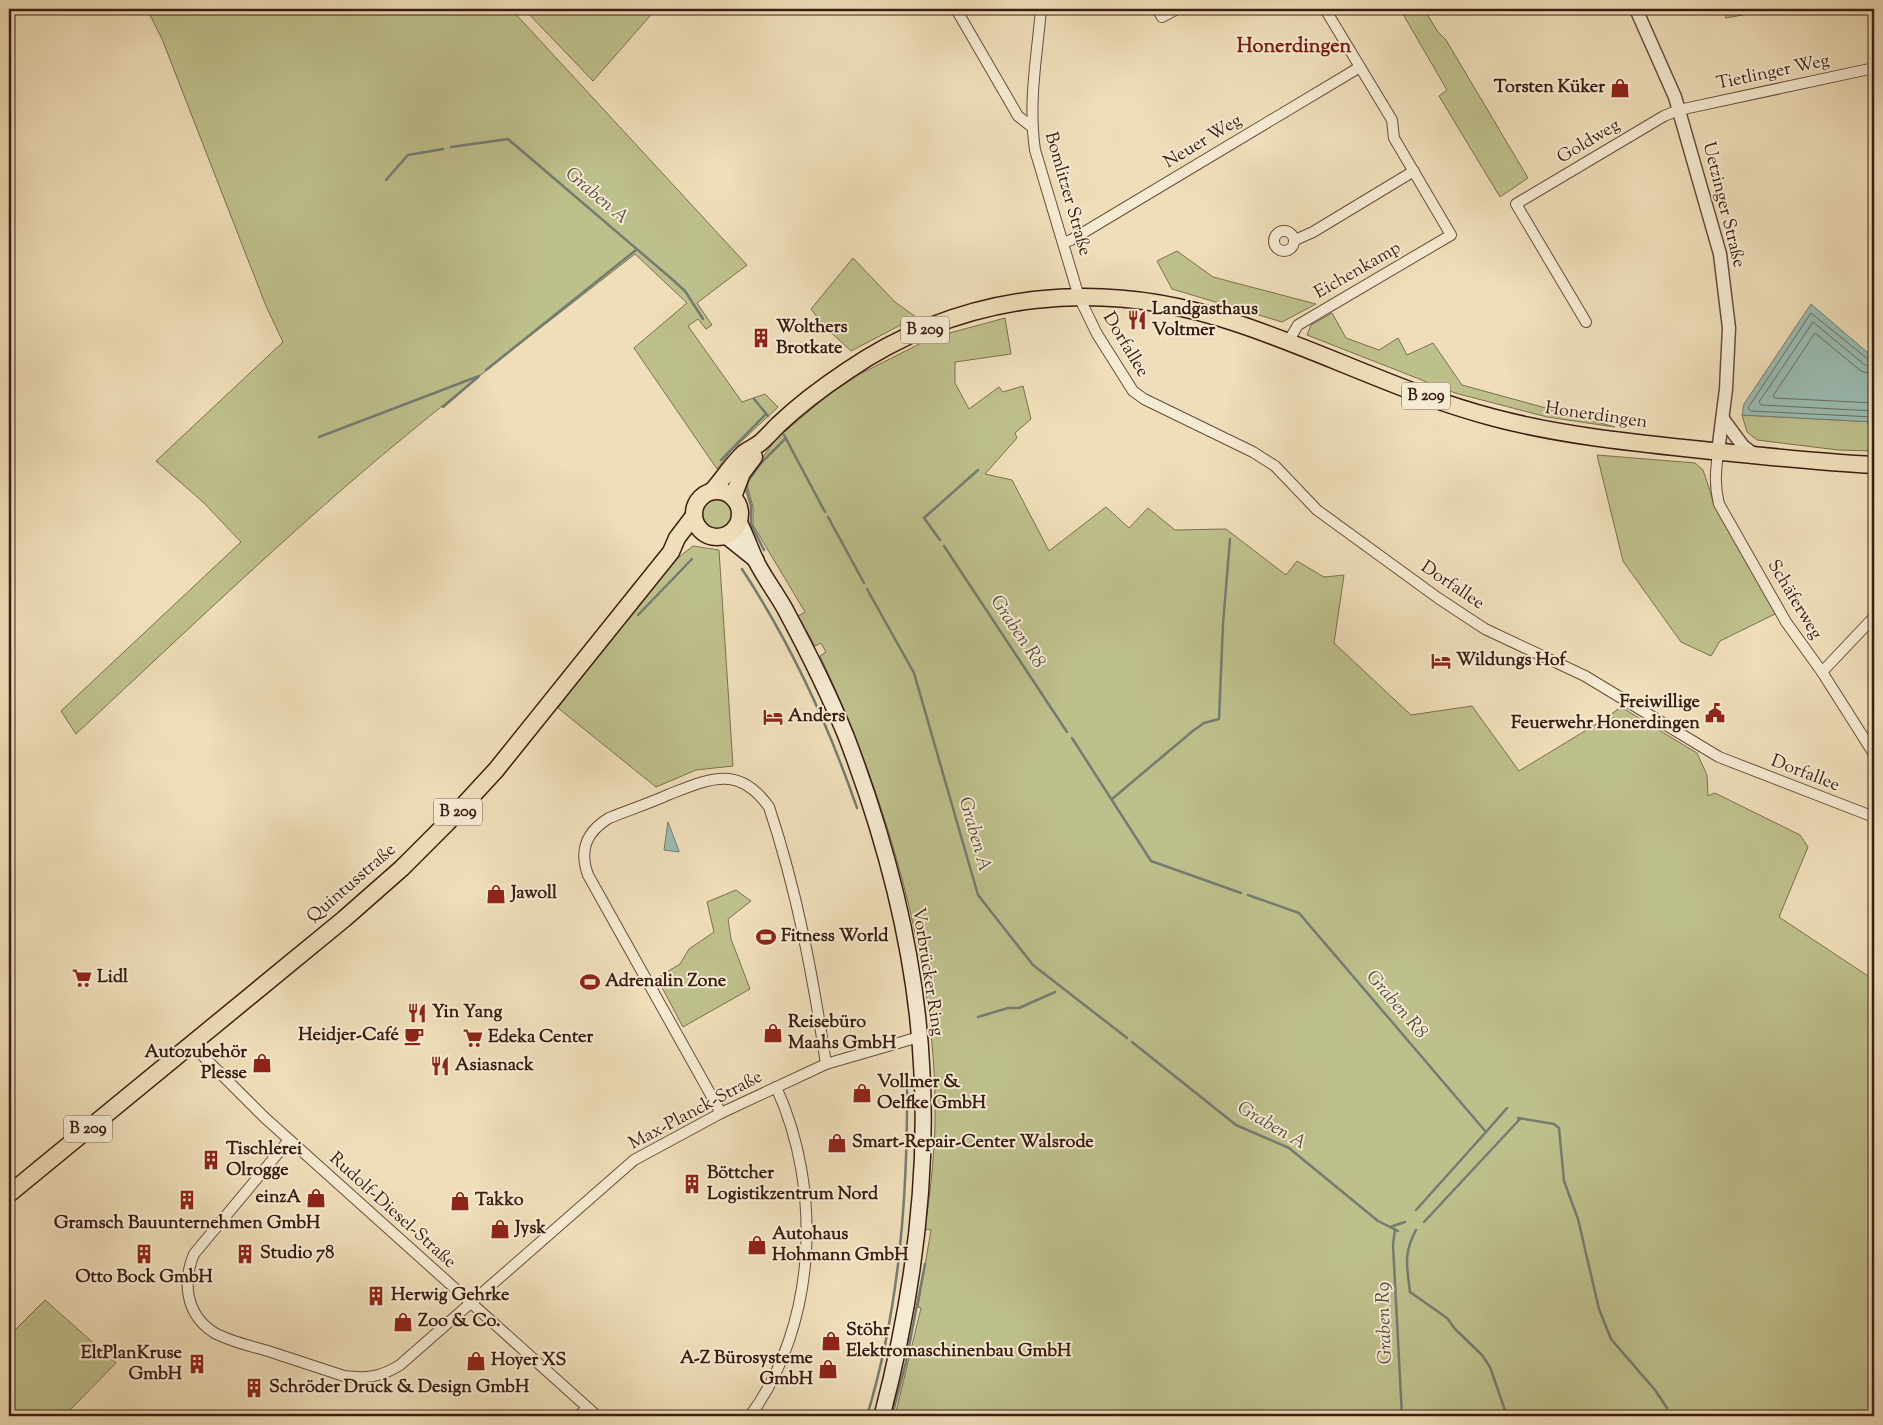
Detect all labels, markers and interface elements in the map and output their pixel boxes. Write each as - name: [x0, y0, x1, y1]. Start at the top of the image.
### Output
- district label: Honerdingen: [1237, 33, 1351, 62]
- street label: Tietlinger Weg: [1714, 48, 1832, 98]
- place label: Torsten Küker: [1494, 75, 1605, 101]
- shop icon: Torsten Küker: [1609, 77, 1631, 99]
- street label: Neuer Weg: [1159, 108, 1247, 176]
- street label: Goldweg: [1553, 113, 1626, 171]
- street label: Bomlitzer Straße: [1037, 129, 1097, 259]
- street label: Uetzinger Straße: [1695, 139, 1751, 271]
- water label: Graben A: [558, 161, 634, 231]
- street label: Eichenkamp: [1310, 236, 1406, 306]
- place label: Landgasthaus Voltmer: [1152, 297, 1258, 344]
- street label: Dorfallee: [1095, 307, 1155, 383]
- restaurant icon: Landgasthaus Voltmer: [1126, 309, 1148, 331]
- place label: Wolthers Brotkate: [776, 315, 848, 362]
- road number: B 209: [901, 316, 949, 344]
- building icon: Wolthers Brotkate: [750, 327, 772, 349]
- road number: B 209: [1402, 382, 1450, 410]
- street label: Honerdingen: [1543, 396, 1649, 436]
- street label: Dorfallee: [1415, 555, 1489, 617]
- street label: Schäferweg: [1760, 555, 1828, 645]
- water label: Graben R8: [983, 590, 1051, 674]
- place label: Wildungs Hof: [1456, 648, 1567, 674]
- hotel icon: Wildungs Hof: [1430, 650, 1452, 672]
- place label: Freiwillige Feuerwehr Honerdingen: [1511, 690, 1701, 737]
- public building icon: Freiwillige Feuerwehr Honerdingen: [1704, 702, 1726, 724]
- place label: Anders: [788, 704, 845, 730]
- hotel icon: Anders: [762, 706, 784, 728]
- street label: Dorfallee: [1767, 749, 1843, 799]
- water label: Graben A: [951, 794, 997, 874]
- road number: B 209: [434, 799, 482, 826]
- street label: Quintusstraße: [302, 838, 402, 930]
- place label: Jawoll: [509, 881, 558, 907]
- shop icon: Jawoll: [485, 883, 507, 905]
- street label: Vorbrücker Ring: [904, 906, 950, 1038]
- place label: Fitness World: [781, 924, 889, 950]
- sports icon: Fitness World: [755, 926, 777, 948]
- place label: Lidl: [97, 965, 129, 991]
- water label: Graben R8: [1359, 965, 1433, 1045]
- supermarket icon: Lidl: [71, 967, 93, 989]
- place label: Adrenalin Zone: [605, 969, 727, 995]
- sports icon: Adrenalin Zone: [579, 971, 601, 993]
- place label: Yin Yang: [432, 1000, 503, 1026]
- restaurant icon: Yin Yang: [406, 1002, 428, 1024]
- place label: Reisebüro Maahs GmbH: [788, 1010, 897, 1057]
- shop icon: Reisebüro Maahs GmbH: [762, 1022, 784, 1044]
- place label: Heidjer-Café: [298, 1023, 400, 1049]
- cafe icon: Heidjer-Café: [403, 1025, 425, 1047]
- place label: Edeka Center: [488, 1025, 593, 1051]
- supermarket icon: Edeka Center: [462, 1027, 484, 1049]
- place label: Autozubehör Plesse: [145, 1040, 248, 1087]
- shop icon: Autozubehör Plesse: [251, 1052, 273, 1074]
- place label: Asiasnack: [455, 1053, 534, 1079]
- restaurant icon: Asiasnack: [429, 1055, 451, 1077]
- street label: Max-Planck-Straße: [625, 1065, 767, 1157]
- place label: Vollmer & Oelfke GmbH: [877, 1070, 987, 1117]
- shop icon: Vollmer & Oelfke GmbH: [851, 1082, 873, 1104]
- water label: Graben A: [1232, 1095, 1311, 1157]
- road number: B 209: [64, 1116, 112, 1142]
- place label: Smart-Repair-Center Walsrode: [852, 1130, 1094, 1156]
- shop icon: Smart-Repair-Center Walsrode: [826, 1132, 848, 1154]
- place label: Tischlerei Olrogge: [226, 1137, 303, 1184]
- street label: Rudolf-Diesel-Straße: [323, 1147, 461, 1275]
- building icon: Tischlerei Olrogge: [200, 1149, 222, 1171]
- place label: Böttcher Logistikzentrum Nord: [707, 1161, 879, 1208]
- building icon: Böttcher Logistikzentrum Nord: [681, 1173, 703, 1195]
- place label: einzA: [255, 1185, 301, 1211]
- shop icon: einzA: [305, 1187, 327, 1209]
- place label: Takko: [475, 1188, 524, 1214]
- building icon: Gramsch Bauunternehmen GmbH: [176, 1189, 198, 1211]
- shop icon: Takko: [449, 1190, 471, 1212]
- place label: Gramsch Bauunternehmen GmbH: [54, 1211, 321, 1237]
- place label: Jysk: [513, 1216, 546, 1242]
- shop icon: Jysk: [489, 1218, 511, 1240]
- place label: Autohaus Hohmann GmbH: [772, 1222, 909, 1269]
- shop icon: Autohaus Hohmann GmbH: [746, 1234, 768, 1256]
- place label: Studio 78: [260, 1241, 334, 1267]
- building icon: Otto Bock GmbH: [133, 1243, 155, 1265]
- building icon: Studio 78: [234, 1243, 256, 1265]
- place label: Otto Bock GmbH: [75, 1265, 214, 1291]
- water label: Graben R9: [1370, 1281, 1400, 1365]
- place label: Herwig Gehrke: [391, 1283, 510, 1309]
- building icon: Herwig Gehrke: [365, 1285, 387, 1307]
- place label: Zoo & Co.: [418, 1309, 500, 1335]
- shop icon: Zoo & Co.: [392, 1311, 414, 1333]
- place label: Stöhr Elektromaschinenbau GmbH: [846, 1318, 1072, 1365]
- shop icon: Stöhr Elektromaschinenbau GmbH: [820, 1330, 842, 1352]
- place label: EltPlanKruse GmbH: [81, 1341, 183, 1388]
- place label: A-Z Bürosysteme GmbH: [680, 1346, 814, 1393]
- place label: Hoyer XS: [491, 1348, 566, 1374]
- shop icon: Hoyer XS: [465, 1350, 487, 1372]
- building icon: EltPlanKruse GmbH: [186, 1353, 208, 1375]
- shop icon: A-Z Bürosysteme GmbH: [817, 1358, 839, 1380]
- place label: Schröder Druck & Design GmbH: [269, 1375, 530, 1401]
- building icon: Schröder Druck & Design GmbH: [243, 1377, 265, 1399]

